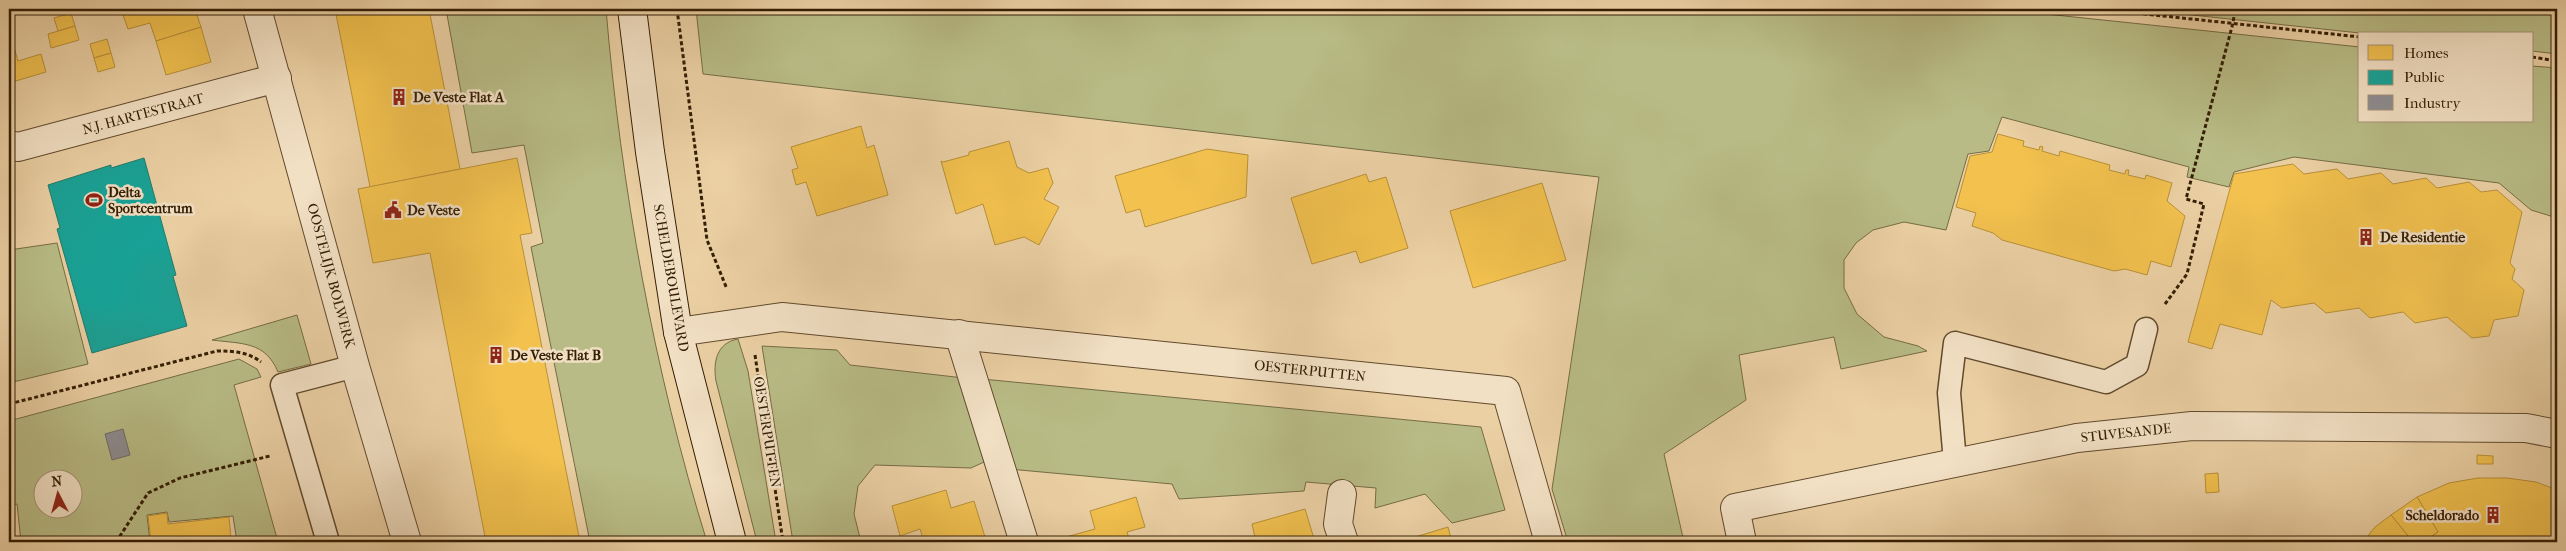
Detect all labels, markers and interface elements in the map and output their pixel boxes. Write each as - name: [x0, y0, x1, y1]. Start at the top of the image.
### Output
- legend: [2358, 32, 2534, 122]
- text: Homes: [2404, 44, 2449, 62]
- text: Public: [2404, 68, 2445, 86]
- building icon: De Veste Flat A: [389, 87, 409, 107]
- street label: N.J. HARTESTRAAT: [80, 89, 206, 138]
- place label: De Veste Flat A: [413, 89, 505, 106]
- text: Industry: [2404, 94, 2461, 112]
- place label: Delta Sportcentrum: [108, 184, 193, 217]
- sports icon: Delta Sportcentrum: [84, 190, 104, 210]
- public building icon: De Veste: [383, 200, 403, 220]
- street label: OOSTELIJK BOLWERK: [303, 202, 359, 351]
- place label: De Veste: [407, 202, 460, 219]
- street label: SCHELDEBOULEVARD: [650, 203, 692, 354]
- building icon: De Residentie: [2356, 227, 2376, 247]
- place label: De Residentie: [2380, 229, 2465, 246]
- building icon: De Veste Flat B: [486, 345, 506, 365]
- place label: De Veste Flat B: [510, 347, 601, 364]
- street label: OESTERPUTTEN: [1253, 357, 1367, 385]
- street label: OESTERPUTTEN: [750, 375, 784, 489]
- street label: STUVESANDE: [2080, 420, 2173, 446]
- north arrow: [32, 468, 82, 518]
- text: N: [51, 473, 63, 491]
- building icon: Scheldorado: [2483, 505, 2503, 525]
- place label: Scheldorado: [2405, 507, 2479, 524]

